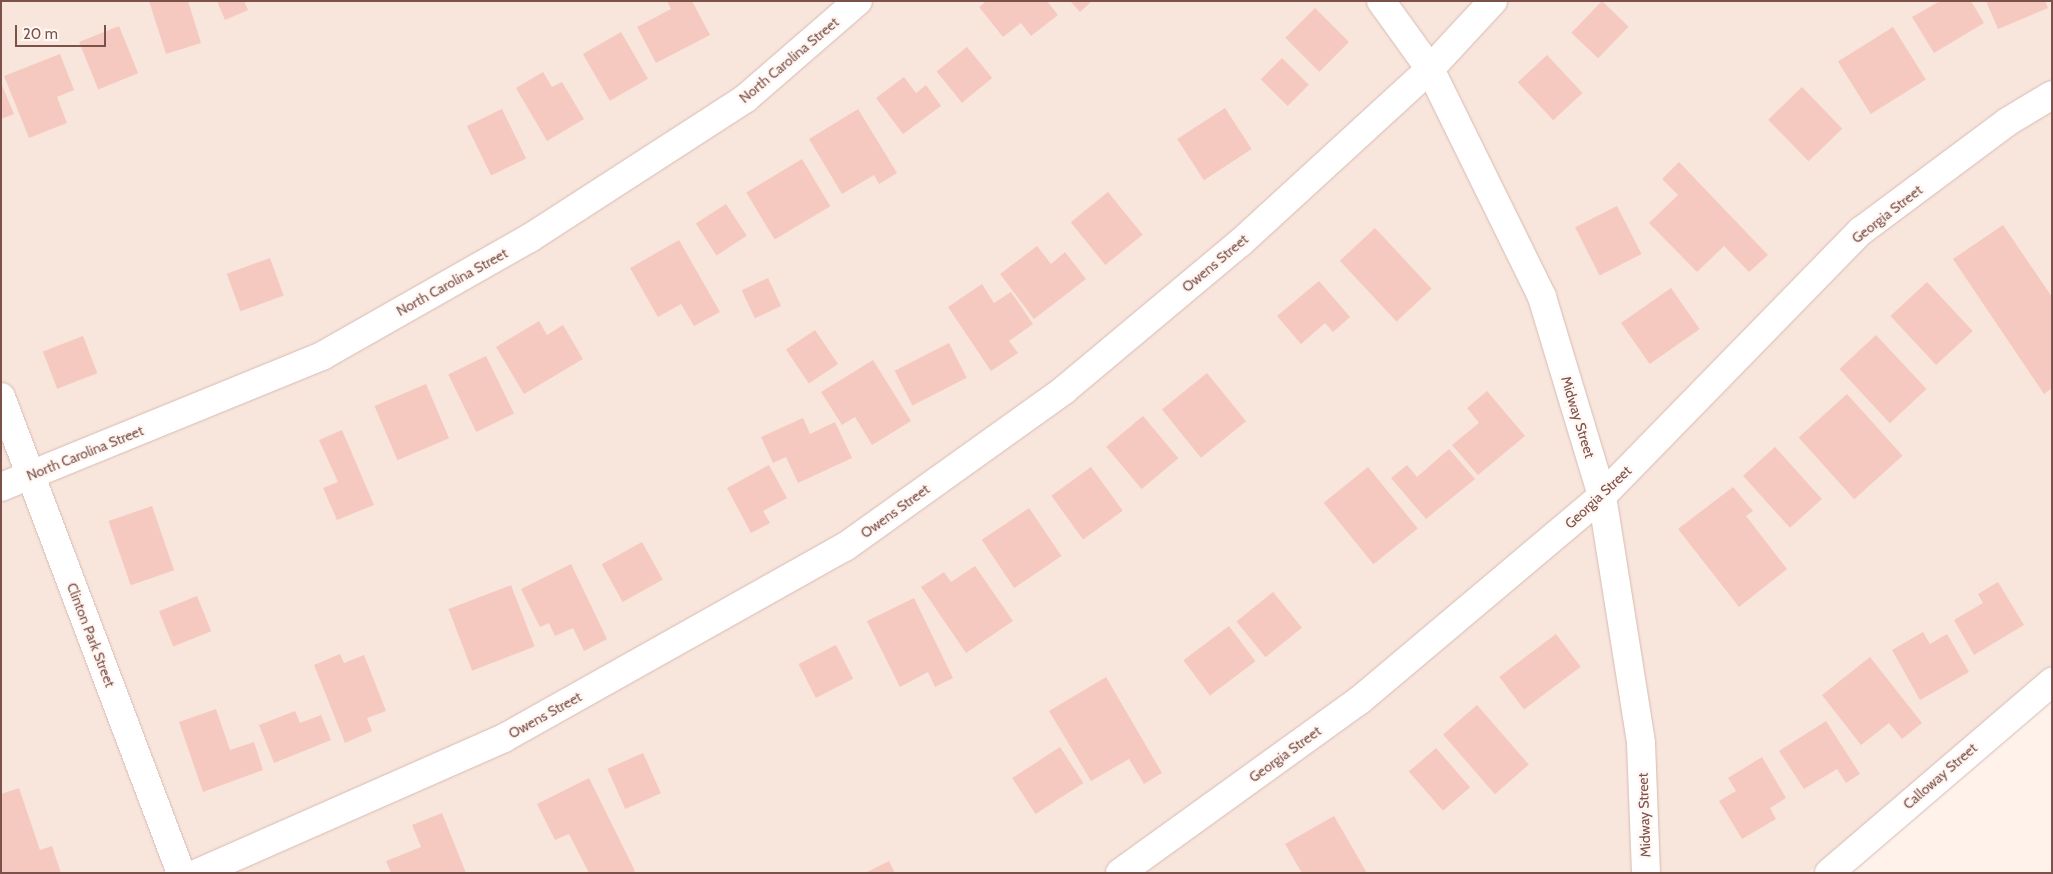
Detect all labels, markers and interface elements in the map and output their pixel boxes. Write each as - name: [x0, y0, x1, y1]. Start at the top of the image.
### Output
- street label: North Carolina Street: [736, 14, 842, 106]
- scale bar: [18, 15, 109, 47]
- text: 20 m: [23, 25, 58, 43]
- street label: Georgia Street: [1848, 181, 1926, 247]
- street label: Owens Street: [1179, 231, 1251, 295]
- street label: North Carolina Street: [393, 244, 511, 320]
- street label: Midway Street: [1558, 374, 1598, 460]
- street label: North Carolina Street: [24, 422, 146, 484]
- street label: Georgia Street: [1561, 462, 1635, 532]
- street label: Owens Street: [857, 480, 933, 542]
- street label: Clinton Park Street: [63, 580, 119, 690]
- street label: Owens Street: [506, 688, 584, 742]
- street label: Georgia Street: [1246, 722, 1324, 786]
- street label: Calloway Street: [1900, 739, 1980, 813]
- street label: Midway Street: [1634, 772, 1654, 858]

